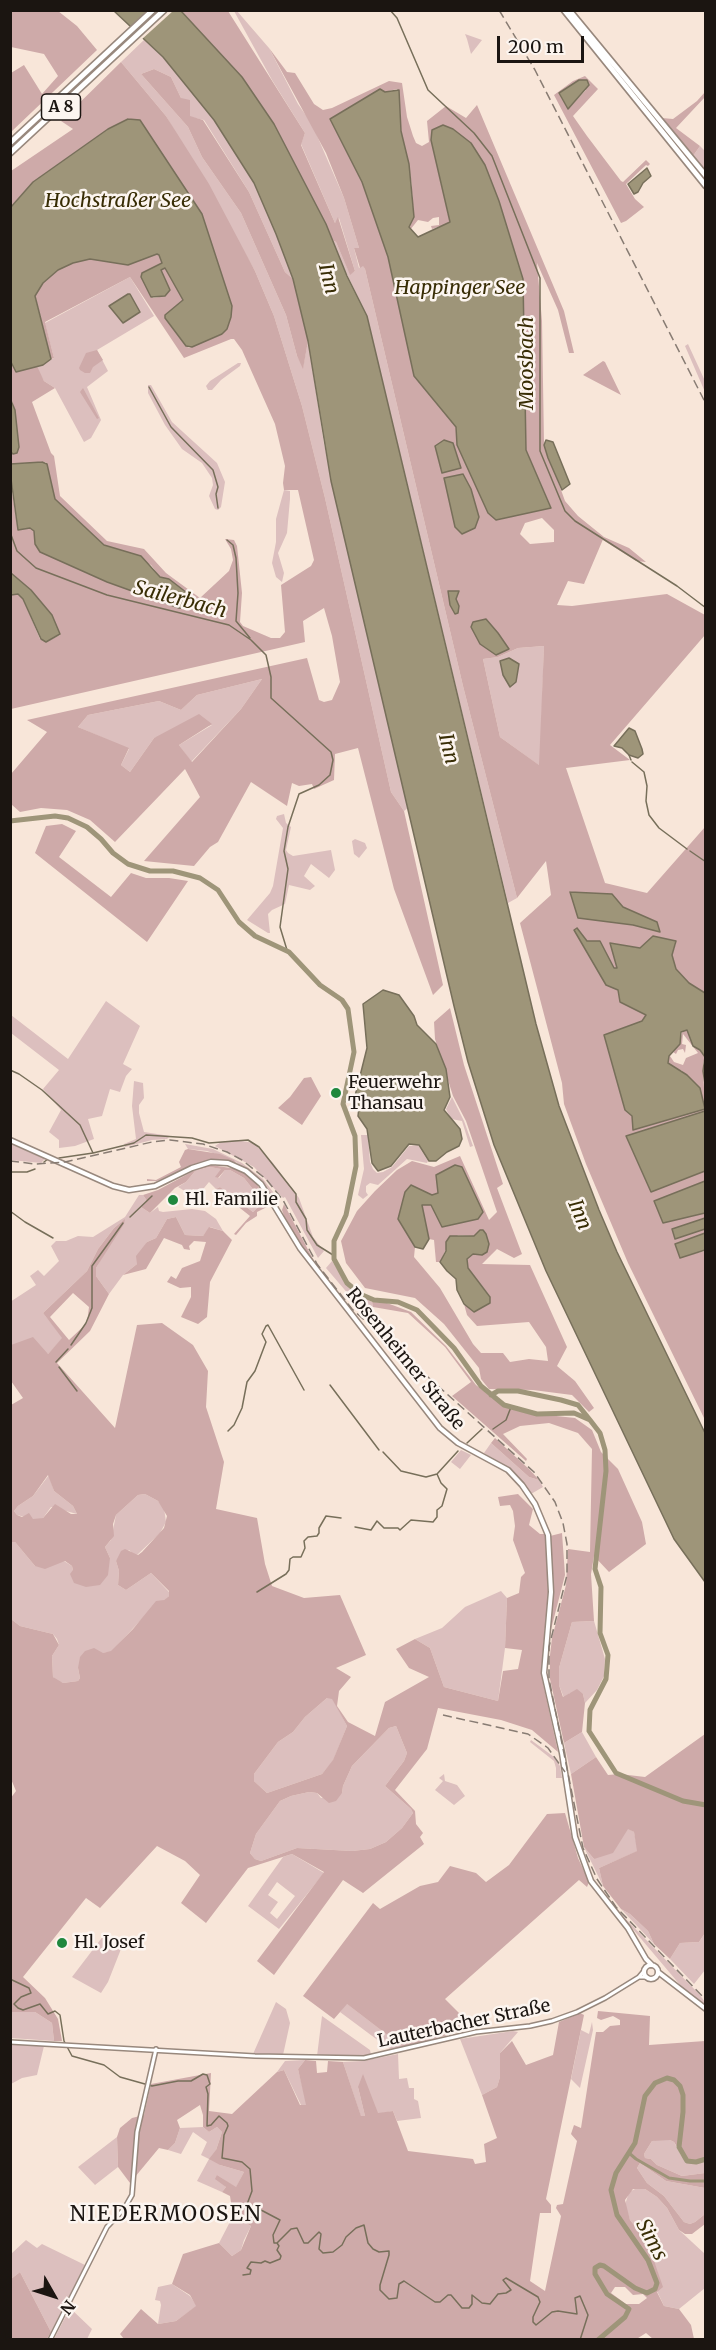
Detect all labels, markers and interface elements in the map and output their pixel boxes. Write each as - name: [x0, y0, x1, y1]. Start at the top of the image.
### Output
- scale bar: [500, 24, 587, 62]
- text: 200 m: [508, 35, 564, 58]
- road number: A 8: [42, 94, 80, 120]
- water label: Hochstraßer See: [45, 189, 191, 213]
- water label: Inn: [313, 261, 343, 297]
- water label: Happinger See: [395, 276, 525, 300]
- water label: Moosbach: [515, 317, 539, 409]
- water label: Sailerbach: [131, 576, 229, 624]
- water label: Inn: [433, 731, 463, 767]
- place label: Feuerwehr Thansau: [348, 1072, 441, 1114]
- marker: Feuerwehr Thansau: [329, 1086, 343, 1100]
- place label: Hl. Familie: [185, 1189, 278, 1211]
- marker: Hl. Familie: [166, 1193, 180, 1207]
- water label: Inn: [562, 1196, 596, 1234]
- street label: Rosenheimer Straße: [341, 1284, 469, 1434]
- place label: Hl. Josef: [74, 1932, 144, 1954]
- marker: Hl. Josef: [55, 1936, 69, 1950]
- street label: Lauterbacher Straße: [376, 1995, 552, 2053]
- district label: NIEDERMOOSEN: [70, 2202, 262, 2228]
- water label: Sims: [630, 2215, 672, 2265]
- north arrow: [24, 2266, 84, 2326]
- text: N: [56, 2296, 80, 2319]

